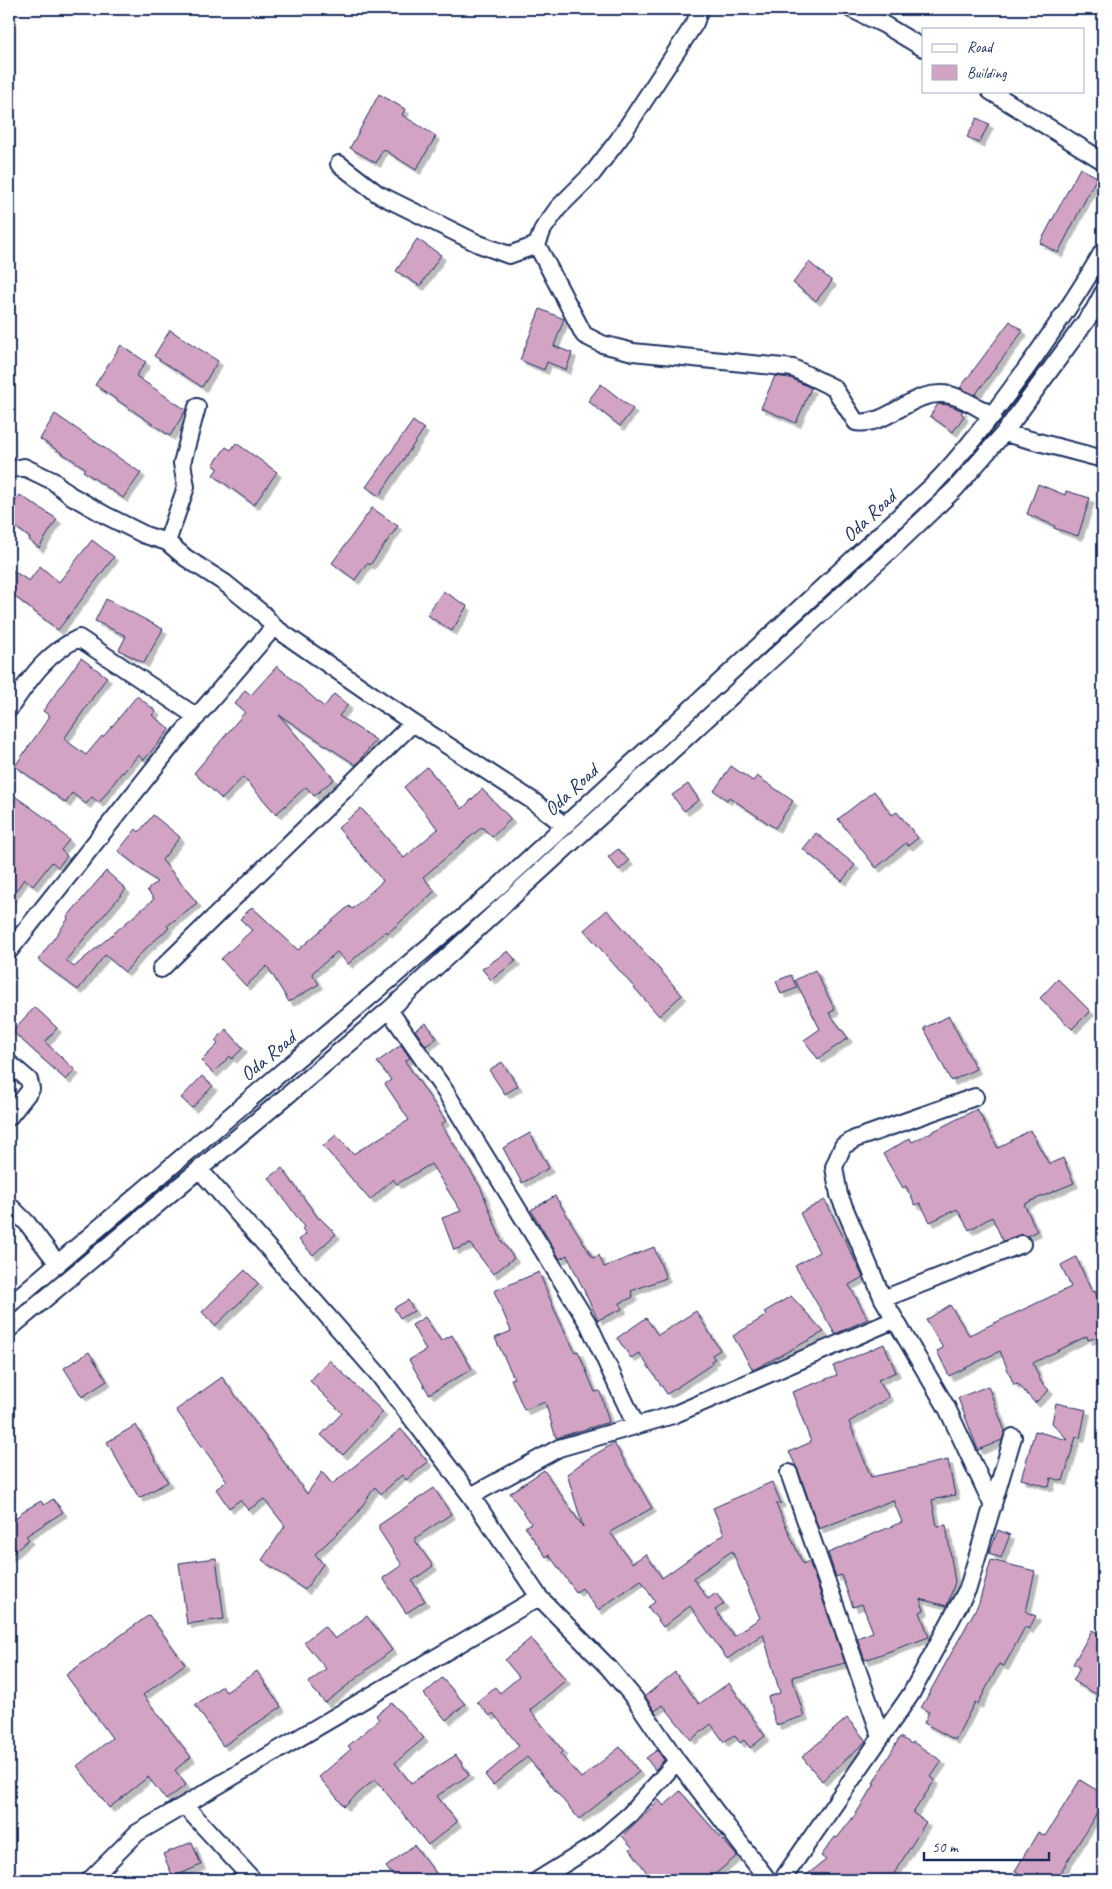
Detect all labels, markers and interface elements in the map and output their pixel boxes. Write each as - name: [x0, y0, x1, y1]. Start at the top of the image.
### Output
- legend: [922, 28, 1084, 92]
- text: Road: [967, 38, 994, 57]
- text: Building: [967, 64, 1007, 83]
- street label: Oda Road: [837, 483, 904, 547]
- street label: Oda Road: [539, 757, 606, 821]
- street label: Oda Road: [235, 1024, 303, 1086]
- scale bar: [924, 1829, 1050, 1861]
- text: 50 m: [932, 1838, 959, 1857]

